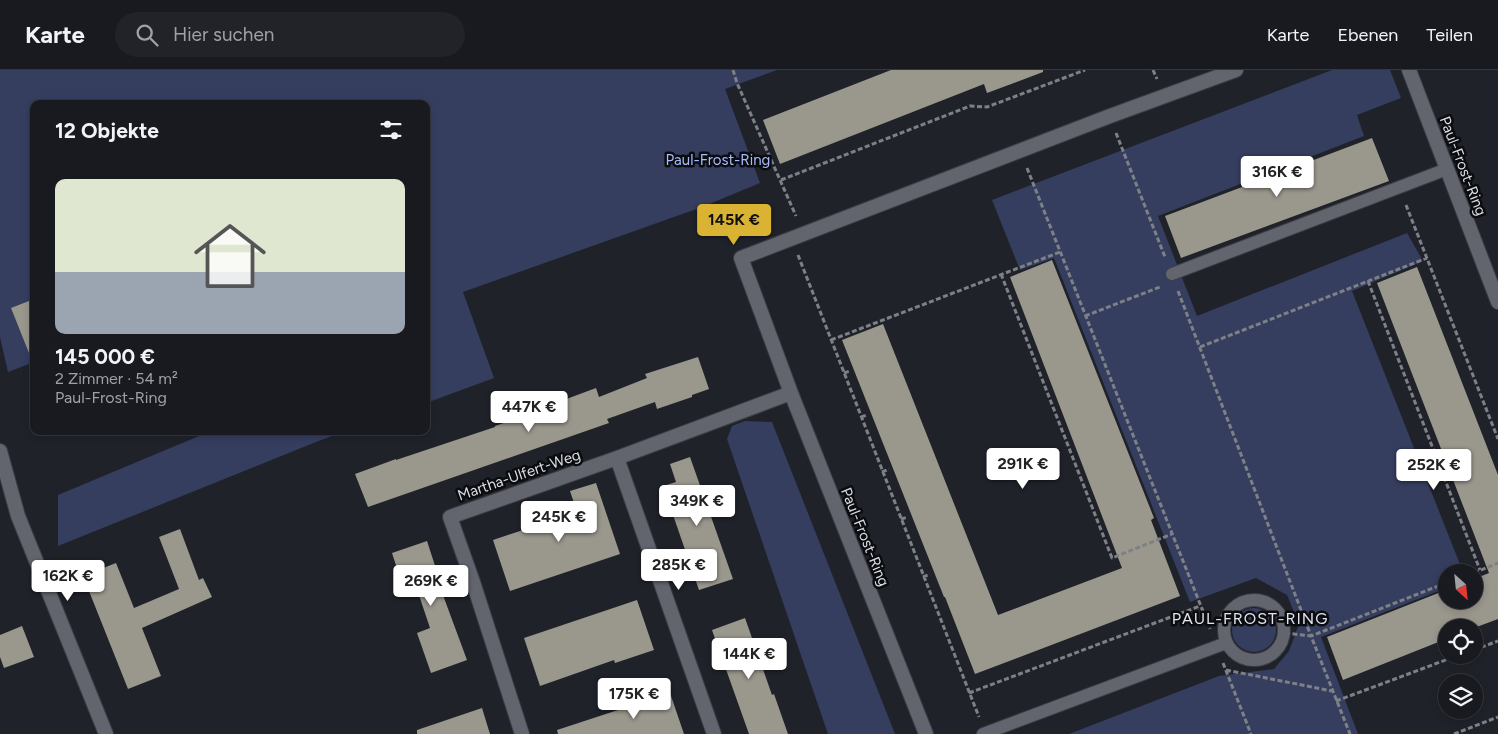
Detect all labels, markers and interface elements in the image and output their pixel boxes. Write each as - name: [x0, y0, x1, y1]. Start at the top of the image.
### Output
- search box: [115, 12, 465, 57]
- text: Karte: [25, 20, 85, 49]
- icon: search: [133, 21, 161, 49]
- text: Hier suchen: [173, 23, 274, 46]
- text: Karte: [1267, 24, 1309, 46]
- text: Ebenen: [1337, 24, 1398, 46]
- text: Teilen: [1426, 24, 1473, 46]
- street label: Paul-Frost-Ring: [1436, 114, 1490, 218]
- icon: filters: [377, 116, 405, 144]
- text: 12 Objekte: [55, 118, 159, 143]
- park label: Paul-Frost-Ring: [666, 151, 770, 169]
- pin: 316K €: [1236, 156, 1318, 198]
- text: 316K €: [1252, 162, 1302, 181]
- pin: 145K €: [693, 204, 775, 246]
- text: 145K €: [708, 210, 760, 229]
- icon: home: [185, 211, 275, 301]
- text: 145 000 €: [55, 344, 155, 369]
- text: 2 Zimmer · 54 m²: [55, 369, 178, 388]
- text: Paul-Frost-Ring: [55, 388, 167, 407]
- pin: 447K €: [488, 390, 570, 433]
- text: 447K €: [502, 397, 556, 416]
- street label: Martha-Ulfert-Weg: [455, 446, 583, 504]
- pin: 291K €: [982, 448, 1064, 490]
- pin: 252K €: [1393, 448, 1475, 491]
- text: 291K €: [998, 454, 1048, 473]
- text: 252K €: [1407, 455, 1461, 474]
- pin: 349K €: [656, 484, 738, 527]
- street label: Paul-Frost-Ring: [837, 485, 893, 589]
- text: 349K €: [670, 491, 724, 510]
- pin: 245K €: [518, 500, 600, 543]
- text: 245K €: [532, 507, 586, 526]
- pin: 285K €: [638, 548, 720, 591]
- text: 285K €: [652, 555, 706, 574]
- pin: 162K €: [27, 560, 109, 602]
- pin: 269K €: [390, 564, 472, 607]
- north arrow: [1438, 564, 1482, 609]
- map controls: [1438, 564, 1483, 719]
- text: 162K €: [43, 566, 93, 585]
- text: 269K €: [404, 571, 458, 590]
- district label: PAUL-FROST-RING: [1172, 609, 1328, 628]
- button: locate: [1438, 619, 1483, 664]
- pin: 144K €: [708, 638, 790, 680]
- text: 144K €: [723, 644, 775, 663]
- button: layers: [1438, 674, 1483, 719]
- pin: 175K €: [593, 678, 675, 720]
- text: 175K €: [609, 684, 659, 703]

